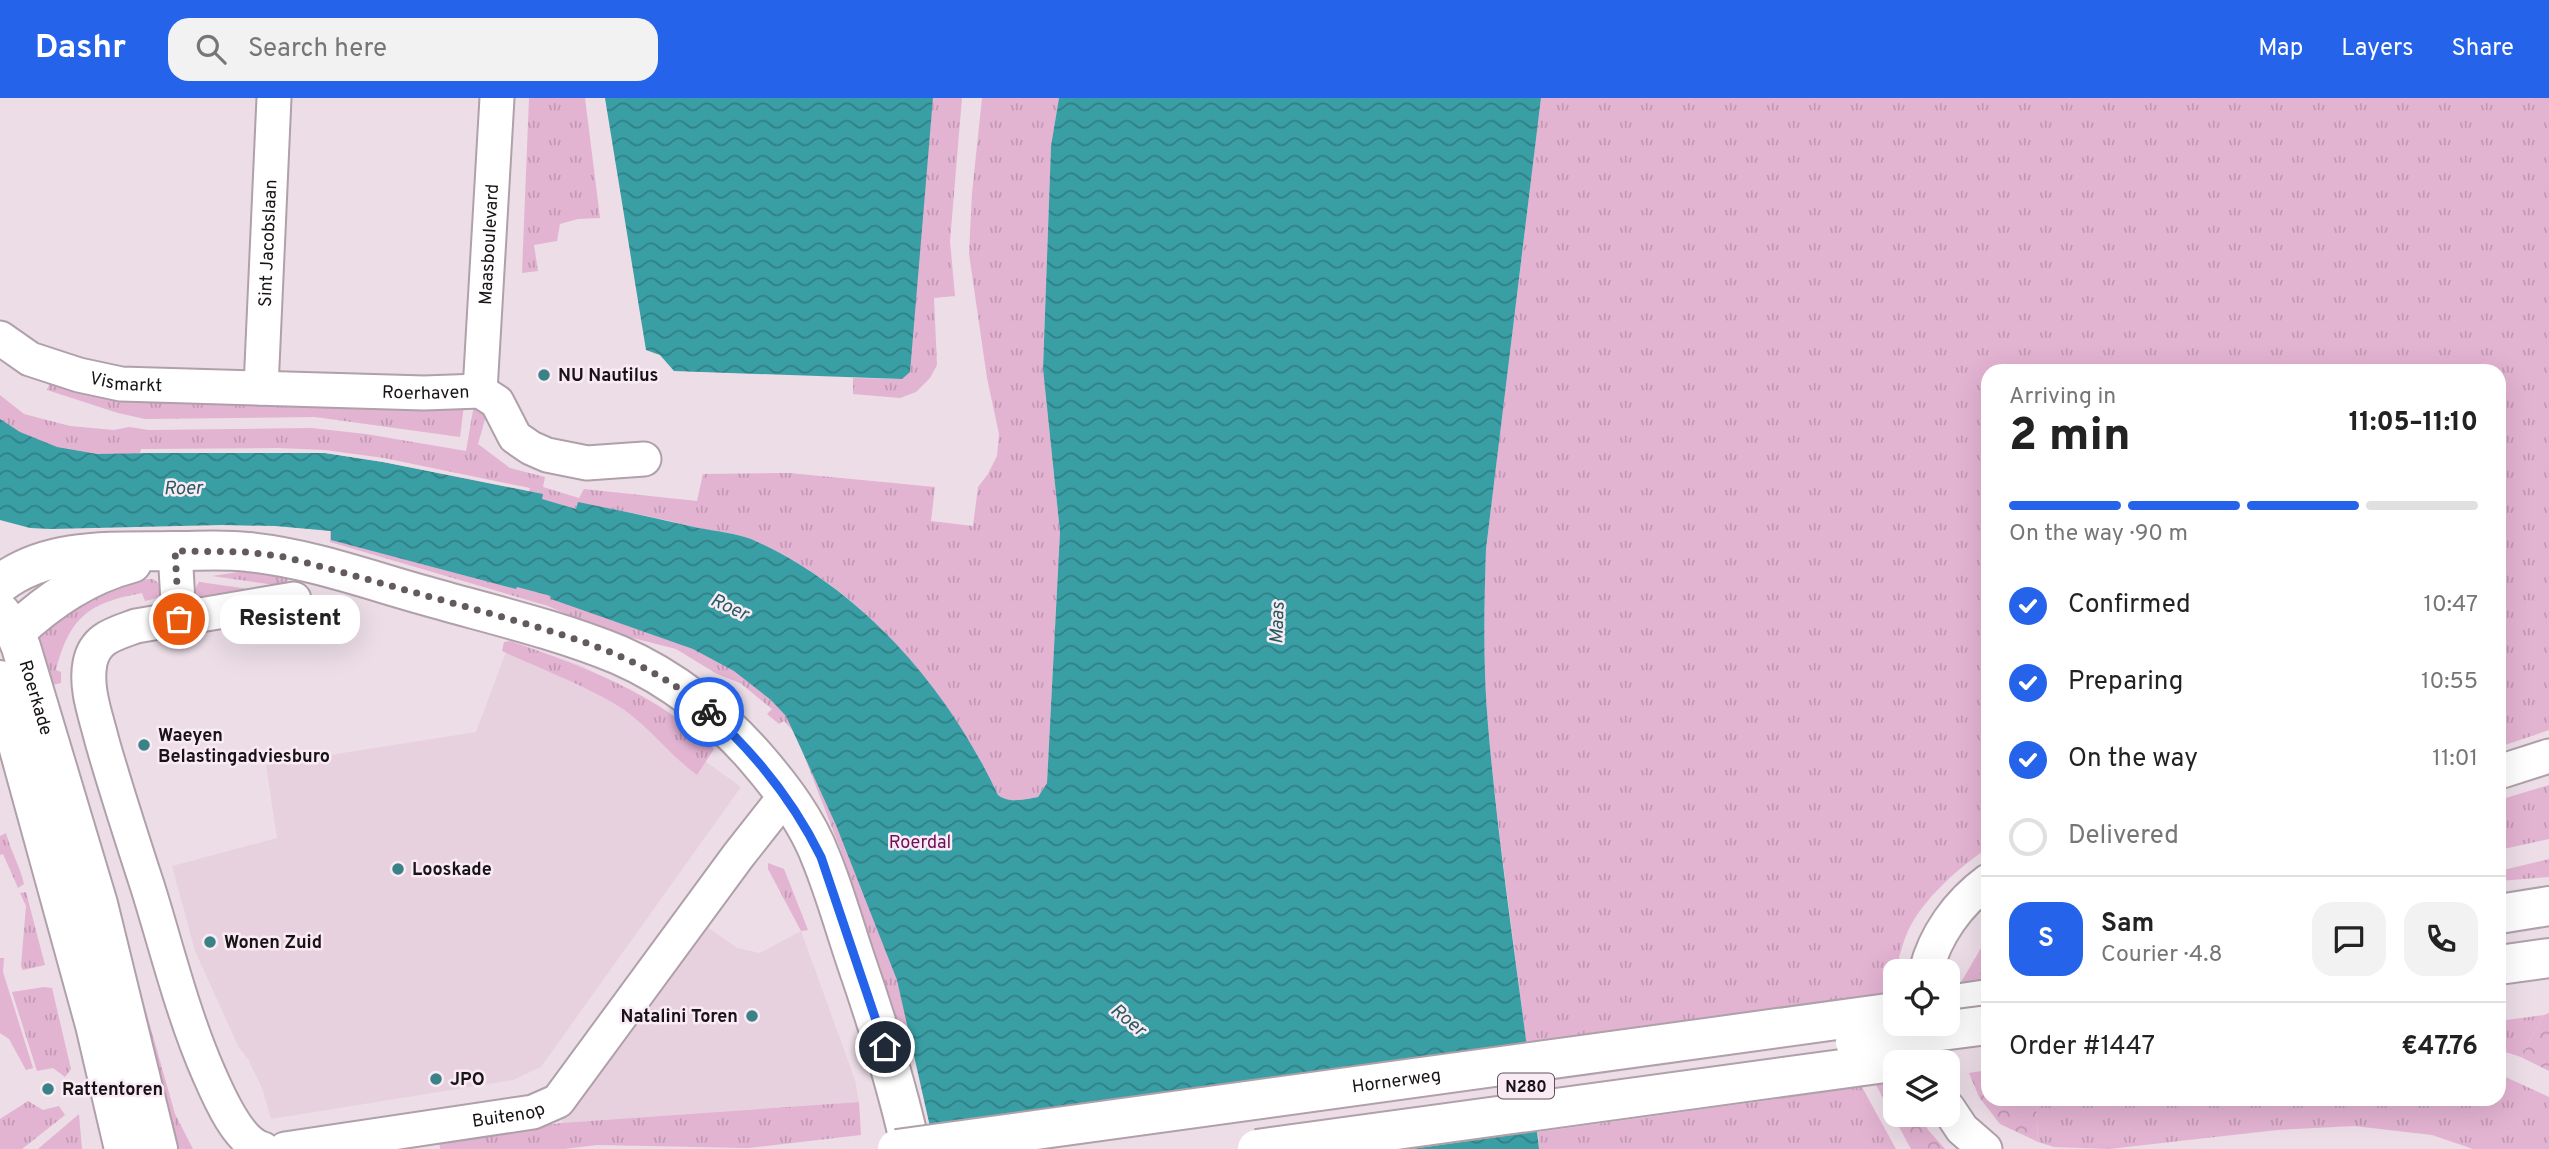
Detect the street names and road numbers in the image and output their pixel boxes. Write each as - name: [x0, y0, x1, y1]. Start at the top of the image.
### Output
- street label: Sint Jacobslaan: [255, 179, 283, 307]
- street label: Maasboulevard: [475, 183, 505, 306]
- street label: Vismarkt: [87, 368, 163, 398]
- street label: Roerhaven: [382, 381, 470, 406]
- street label: Roerkade: [13, 658, 57, 738]
- street label: Hornerweg: [1351, 1064, 1443, 1099]
- road number: N280: [1498, 1074, 1554, 1098]
- street label: Buitenop: [471, 1098, 549, 1134]

